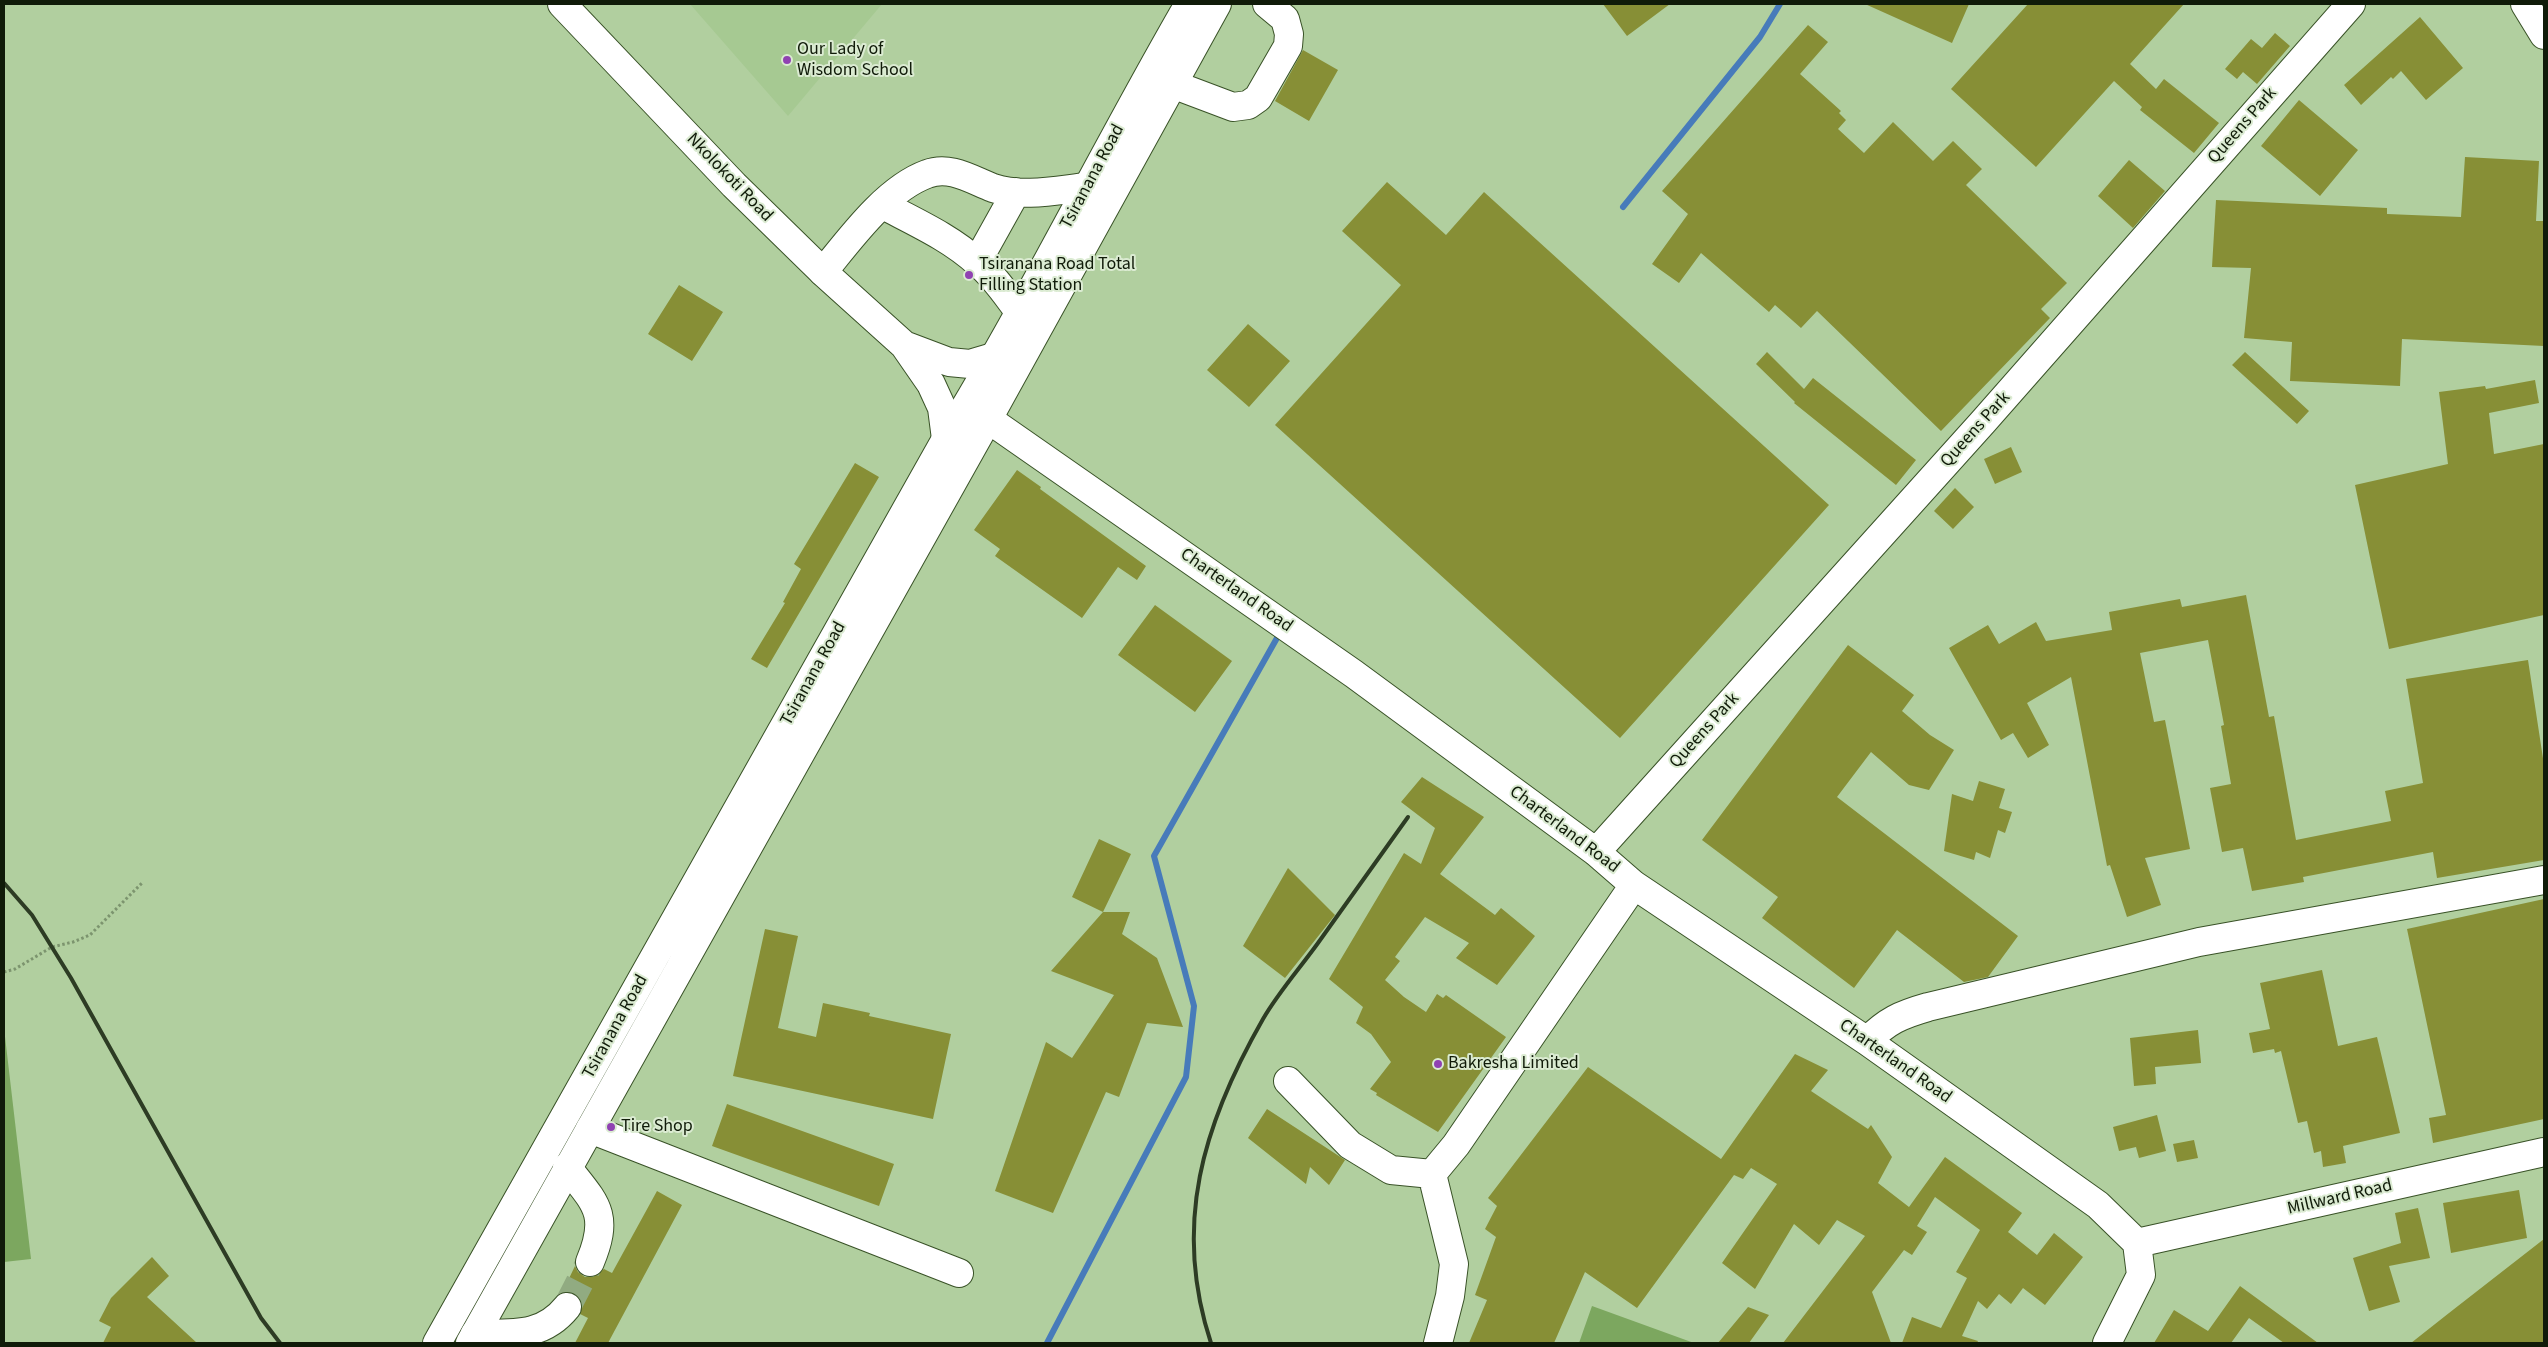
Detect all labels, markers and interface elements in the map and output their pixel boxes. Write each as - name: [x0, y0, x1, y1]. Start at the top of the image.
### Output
- place label: Our Lady of Wisdom School: [797, 39, 913, 82]
- marker: Our Lady of Wisdom School: [781, 54, 793, 66]
- street label: Queens Park: [2204, 83, 2282, 169]
- street label: Tsiranana Road: [1056, 121, 1130, 233]
- street label: Nkolokoti Road: [681, 129, 777, 227]
- place label: Tsiranana Road Total Filling Station: [979, 254, 1135, 296]
- marker: Tsiranana Road Total Filling Station: [963, 269, 975, 281]
- street label: Queens Park: [1936, 388, 2016, 472]
- street label: Charterland Road: [1176, 544, 1296, 638]
- street label: Tsiranana Road: [777, 618, 851, 730]
- street label: Queens Park: [1665, 689, 1745, 773]
- street label: Charterland Road: [1505, 782, 1623, 878]
- street label: Tsiranana Road: [579, 971, 653, 1083]
- street label: Charterland Road: [1835, 1015, 1955, 1109]
- place label: Bakresha Limited: [1448, 1053, 1579, 1075]
- marker: Bakresha Limited: [1432, 1058, 1444, 1070]
- place label: Tire Shop: [621, 1116, 693, 1138]
- marker: Tire Shop: [605, 1121, 617, 1133]
- street label: Millward Road: [2286, 1175, 2394, 1221]

